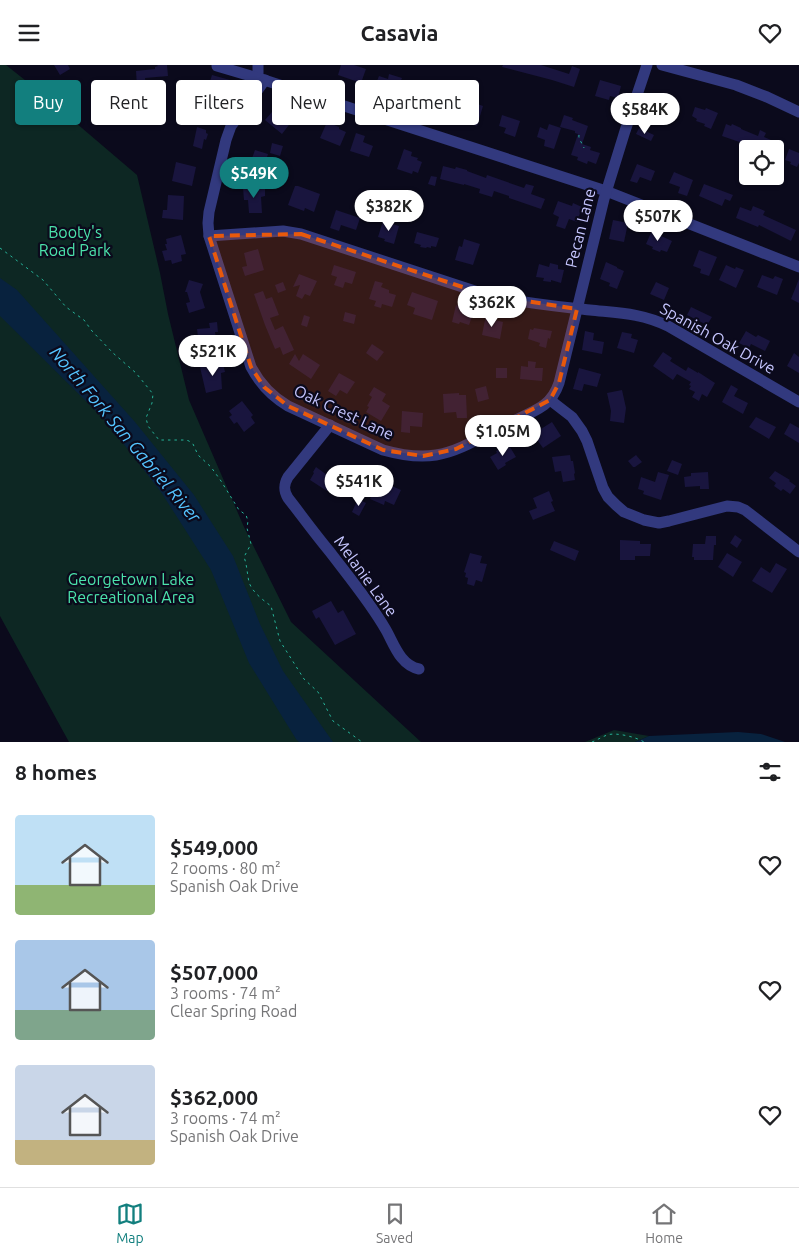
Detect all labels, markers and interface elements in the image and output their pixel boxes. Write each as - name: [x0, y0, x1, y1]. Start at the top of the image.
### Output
- icon: menu: [15, 19, 43, 47]
- icon: heart: [756, 19, 784, 47]
- text: Casavia: [360, 20, 439, 45]
- chip: Buy: [15, 80, 81, 125]
- chip: Rent: [91, 80, 166, 125]
- chip: Filters: [176, 80, 262, 125]
- chip: New: [272, 80, 345, 125]
- chip: Apartment: [355, 80, 479, 125]
- pin: $584K: [610, 93, 680, 135]
- text: $584K: [622, 100, 668, 118]
- map controls: [739, 140, 784, 185]
- button: locate: [739, 140, 784, 185]
- pin: $549K: [219, 157, 289, 199]
- text: $549K: [231, 164, 277, 182]
- street label: Pecan Lane: [561, 187, 599, 269]
- pin: $382K: [354, 189, 424, 232]
- text: $382K: [366, 197, 412, 215]
- pin: $507K: [623, 199, 693, 242]
- text: $507K: [635, 207, 681, 225]
- park label: Booty's Road Park: [39, 223, 111, 259]
- pin: $362K: [457, 285, 527, 328]
- text: $362K: [469, 293, 515, 311]
- street label: Spanish Oak Drive: [657, 299, 779, 377]
- pin: $521K: [178, 335, 248, 377]
- water label: North Fork San Gabriel River: [47, 342, 206, 527]
- text: $521K: [190, 342, 236, 360]
- street label: Oak Crest Lane: [291, 381, 397, 443]
- pin: $1.05M: [462, 415, 544, 457]
- text: $1.05M: [476, 422, 530, 440]
- pin: $541K: [324, 465, 394, 507]
- text: $541K: [336, 472, 382, 490]
- street label: Melanie Lane: [331, 532, 401, 620]
- park label: Georgetown Lake Recreational Area: [67, 570, 195, 606]
- icon: filters: [756, 758, 784, 786]
- text: 8 homes: [15, 760, 97, 784]
- icon: home: [55, 835, 115, 895]
- text: $549,000: [170, 835, 258, 859]
- icon: heart: [756, 851, 784, 879]
- text: 2 rooms · 80 m²: [170, 859, 281, 877]
- text: Spanish Oak Drive: [170, 877, 299, 895]
- icon: home: [55, 960, 115, 1020]
- text: $507,000: [170, 960, 258, 984]
- icon: heart: [756, 976, 784, 1004]
- text: 3 rooms · 74 m²: [170, 984, 281, 1002]
- text: Clear Spring Road: [170, 1002, 297, 1020]
- icon: home: [55, 1085, 115, 1145]
- text: $362,000: [170, 1085, 258, 1109]
- icon: heart: [756, 1101, 784, 1129]
- text: 3 rooms · 74 m²: [170, 1109, 281, 1127]
- text: Spanish Oak Drive: [170, 1127, 299, 1145]
- tab: Map: [116, 1200, 144, 1246]
- tab: Saved: [376, 1200, 413, 1246]
- tab: Home: [645, 1200, 683, 1246]

